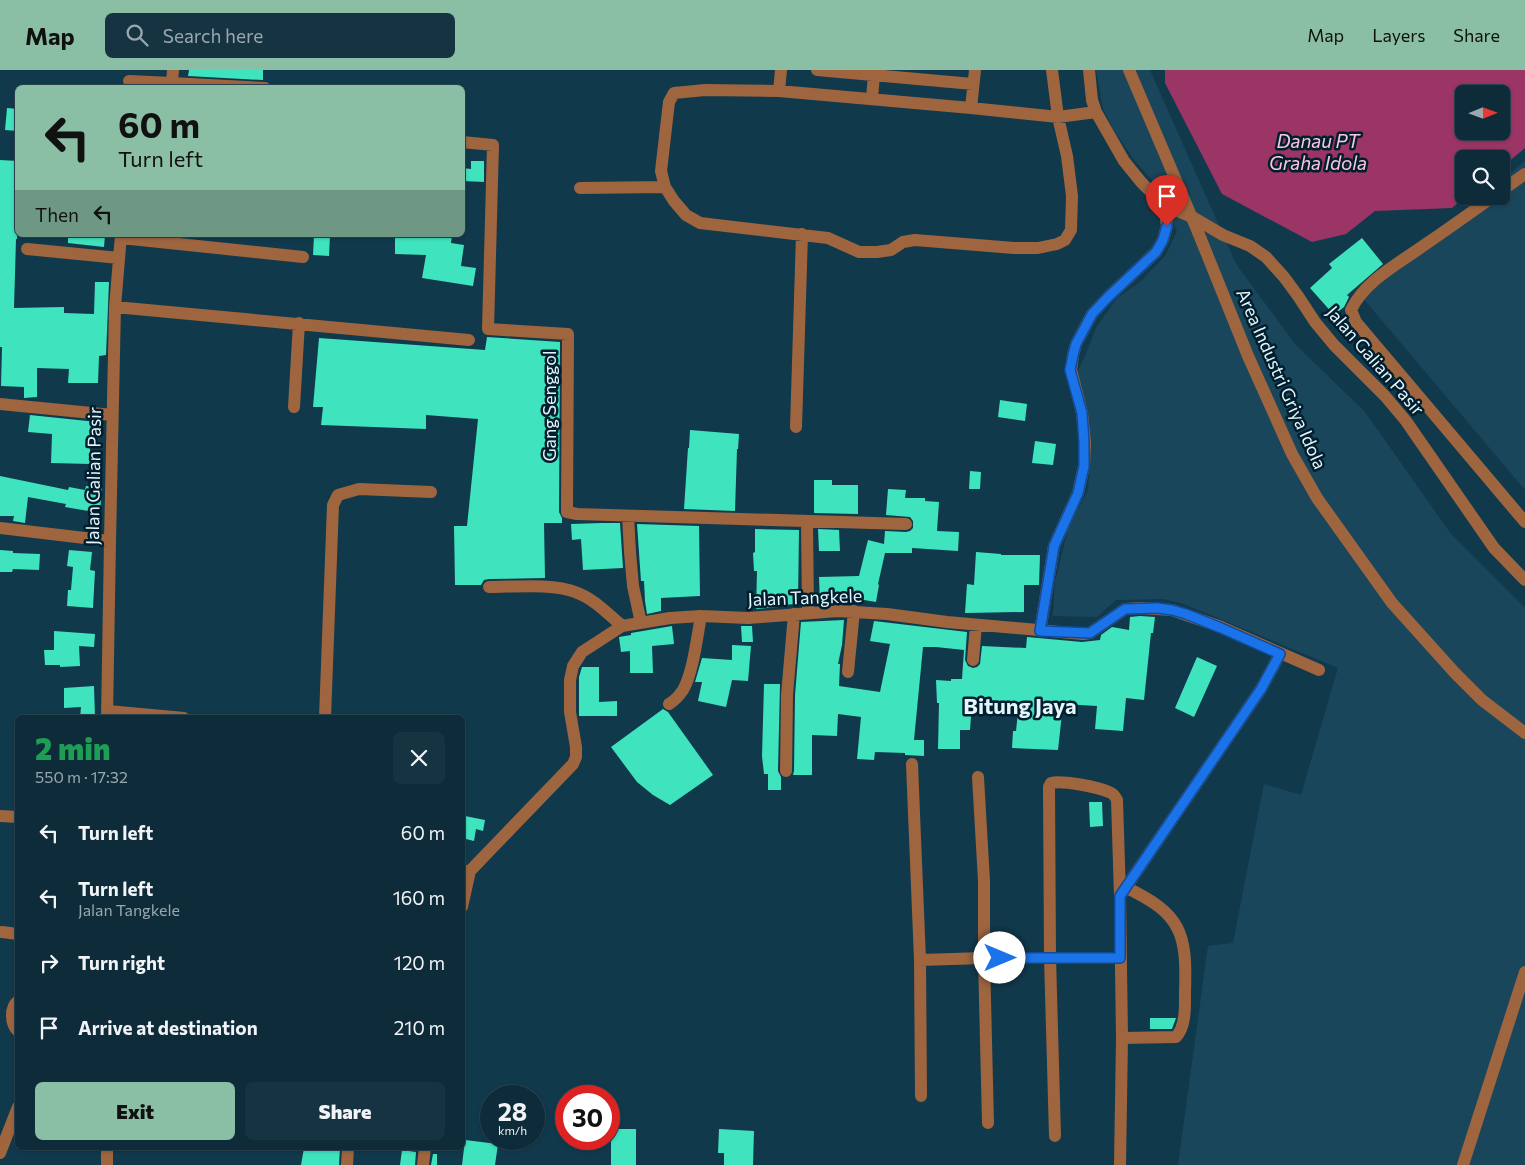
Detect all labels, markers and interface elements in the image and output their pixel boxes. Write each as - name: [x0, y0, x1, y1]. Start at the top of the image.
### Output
- search box: [105, 13, 455, 58]
- text: Map: [25, 21, 75, 50]
- icon: search: [123, 21, 151, 49]
- text: Search here: [163, 24, 263, 47]
- text: Map: [1307, 24, 1344, 46]
- text: Layers: [1372, 24, 1425, 46]
- text: Share: [1453, 24, 1500, 46]
- north arrow: [1455, 85, 1510, 140]
- map controls: [1455, 85, 1510, 205]
- text: 60 m: [118, 102, 200, 145]
- icon: left: [35, 105, 100, 170]
- water label: Danau PT Graha Idola: [1269, 129, 1367, 174]
- text: Turn left: [118, 145, 203, 172]
- button: search: [1455, 150, 1510, 205]
- pin: [1146, 175, 1188, 226]
- icon: arrive: [1153, 182, 1181, 210]
- icon: left: [89, 200, 117, 228]
- text: Then: [35, 203, 79, 226]
- street label: Area Industri Griya Idola: [1232, 285, 1332, 472]
- street label: Jalan Galian Pasir: [1322, 301, 1429, 420]
- street label: Gang Senggol: [538, 350, 560, 462]
- street label: Jalan Galian Pasir: [81, 407, 105, 545]
- street label: Jalan Tangkele: [747, 584, 863, 610]
- district label: Bitung Jaya: [963, 692, 1077, 719]
- text: 2 min: [35, 729, 110, 766]
- button: close: [393, 732, 445, 784]
- text: 550 m · 17:32: [35, 767, 128, 786]
- icon: left: [35, 819, 63, 847]
- text: Turn left: [78, 821, 153, 844]
- text: 60 m: [401, 821, 445, 844]
- text: Turn left: [78, 877, 153, 900]
- icon: left: [35, 884, 63, 912]
- text: 160 m: [393, 886, 445, 909]
- text: Jalan Tangkele: [78, 900, 180, 919]
- position arrow: [973, 931, 1025, 983]
- icon: right: [35, 949, 63, 977]
- text: Turn right: [78, 951, 165, 974]
- text: 120 m: [394, 951, 445, 974]
- icon: arrive: [35, 1014, 63, 1042]
- text: Arrive at destination: [78, 1016, 258, 1039]
- text: 210 m: [394, 1016, 445, 1039]
- button: Exit: [35, 1082, 235, 1140]
- button: Share: [245, 1082, 445, 1140]
- speed limit sign: 30: [555, 1085, 620, 1150]
- text: 28: [498, 1096, 527, 1126]
- text: km/h: [498, 1123, 527, 1137]

